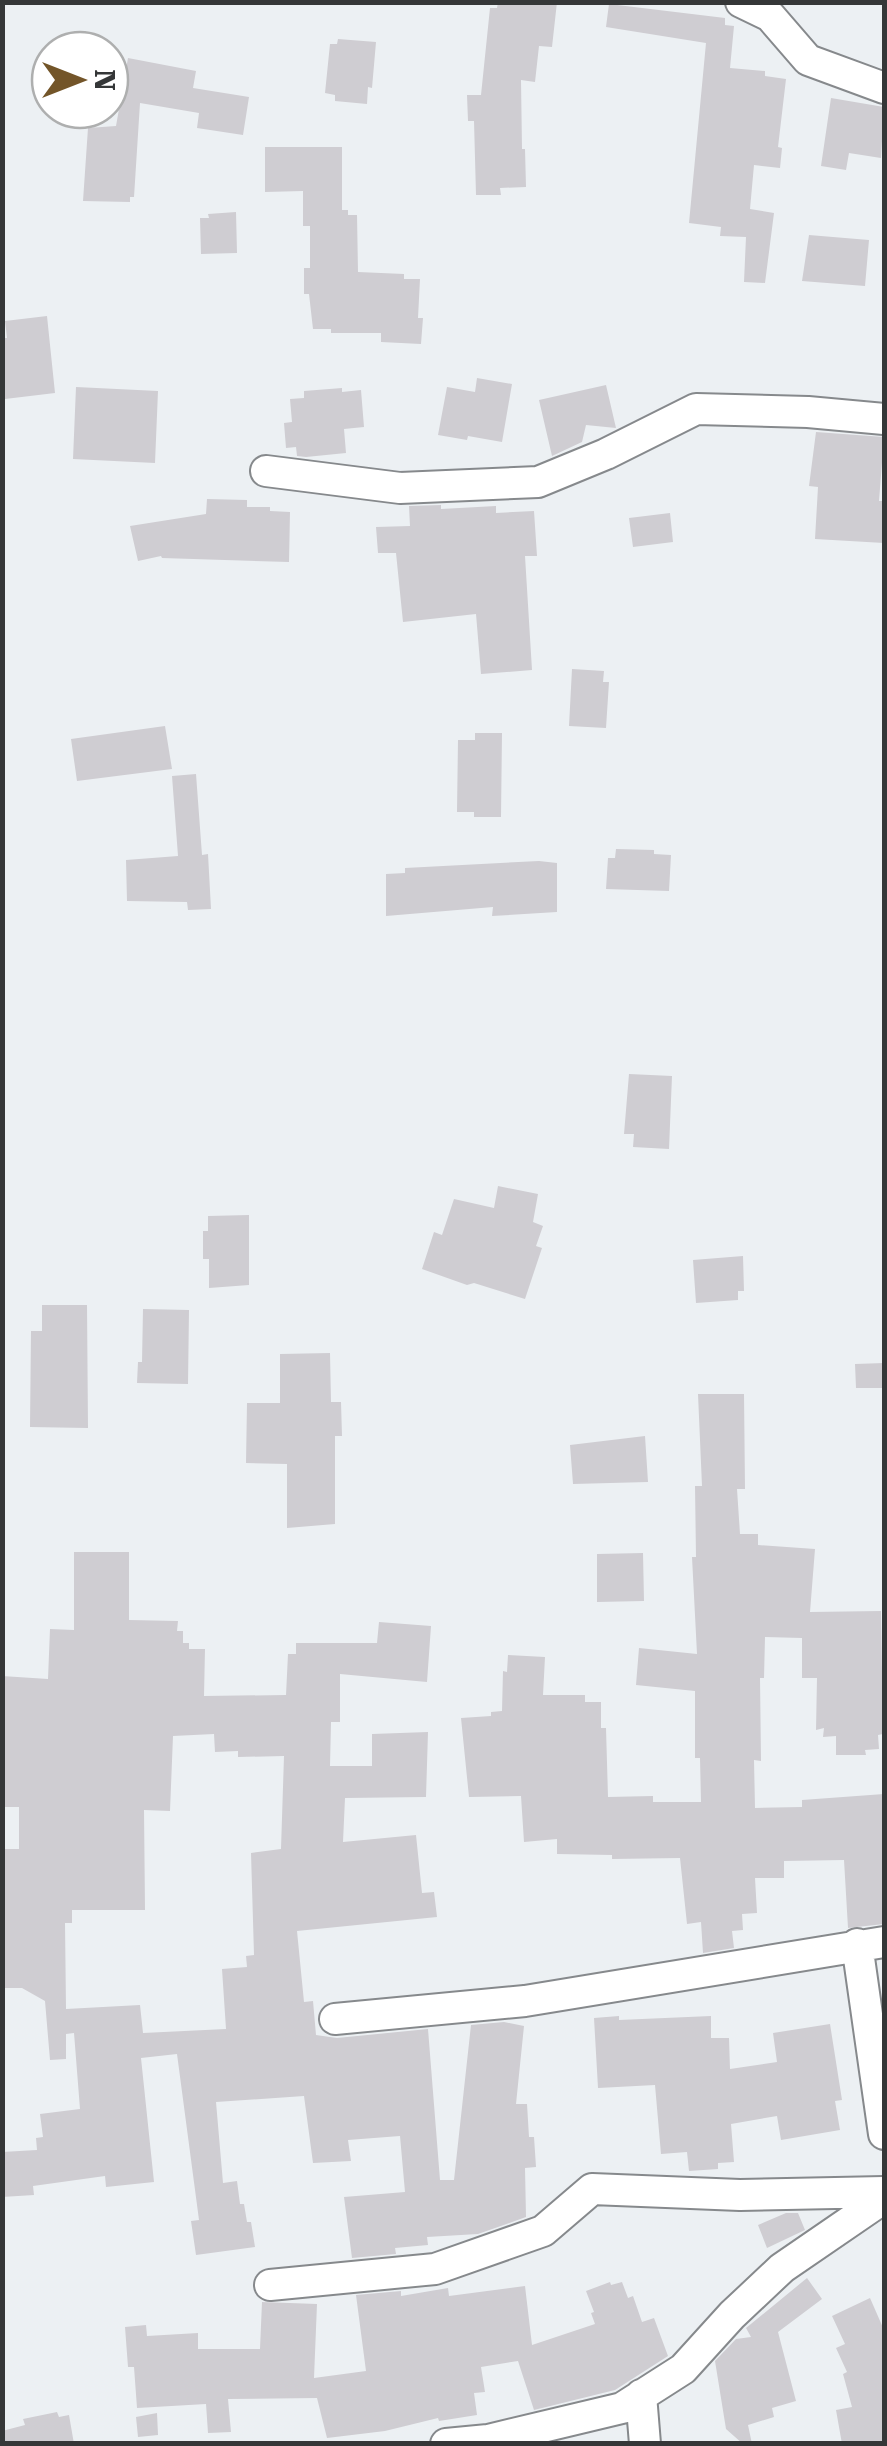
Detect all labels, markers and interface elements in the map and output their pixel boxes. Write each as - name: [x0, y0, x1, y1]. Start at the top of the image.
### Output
- north arrow: [30, 30, 130, 130]
- text: N: [88, 69, 121, 91]

